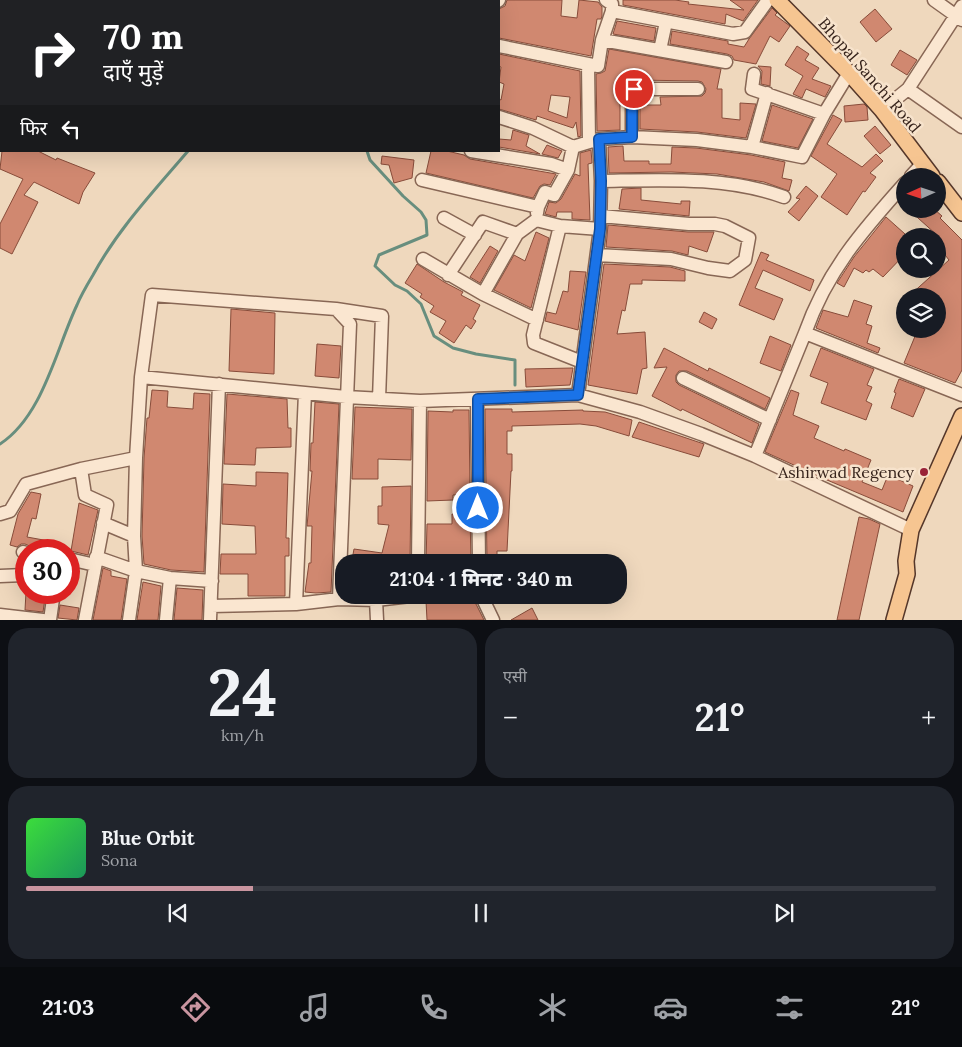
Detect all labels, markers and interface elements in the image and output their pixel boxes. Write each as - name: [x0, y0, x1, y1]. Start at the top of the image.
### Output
- street label: Bhopal Sanchi Road: [815, 13, 926, 137]
- text: 70 m: [103, 14, 183, 59]
- icon: right: [20, 20, 85, 85]
- text: दाएँ मुड़ें: [103, 58, 163, 86]
- pin: [613, 68, 655, 110]
- icon: arrive: [620, 75, 648, 103]
- icon: left: [57, 115, 85, 143]
- text: फिर: [20, 116, 47, 140]
- north arrow: [896, 168, 946, 218]
- map controls: [896, 168, 946, 338]
- button: search: [896, 228, 946, 278]
- button: layers: [896, 288, 946, 338]
- place label: Ashirwad Regency: [777, 462, 915, 482]
- marker: Ashirwad Regency: [918, 466, 930, 478]
- position arrow: [451, 481, 503, 533]
- speed limit sign: 30: [15, 539, 80, 604]
- text: 21:04 · 1 मिनट · 340 m: [390, 567, 572, 591]
- text: 24: [207, 651, 278, 734]
- text: एसी: [503, 666, 527, 686]
- text: 21°: [694, 693, 745, 741]
- text: −: [503, 700, 518, 736]
- text: +: [921, 700, 936, 736]
- text: km/h: [221, 725, 264, 745]
- text: Blue Orbit: [101, 826, 195, 850]
- text: Sona: [101, 850, 137, 870]
- icon: previous: [164, 899, 192, 927]
- icon: pause: [467, 899, 495, 927]
- icon: next: [770, 899, 798, 927]
- icon: directions: [178, 990, 213, 1025]
- icon: music: [297, 990, 332, 1025]
- icon: phone: [416, 990, 451, 1025]
- icon: climate: [535, 990, 570, 1025]
- icon: car: [653, 990, 688, 1025]
- icon: filters: [772, 990, 807, 1025]
- text: 21:03: [42, 993, 94, 1021]
- text: 21°: [891, 993, 920, 1021]

